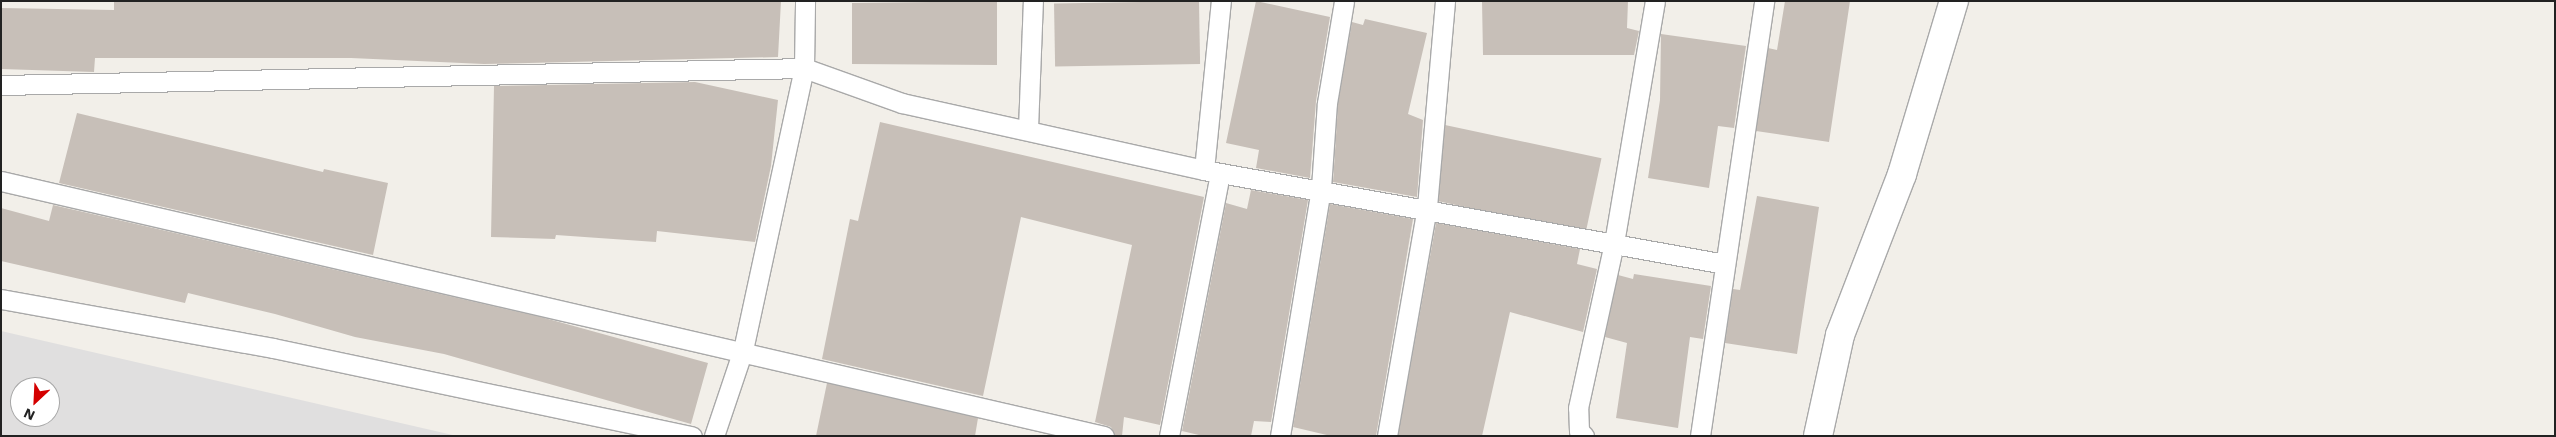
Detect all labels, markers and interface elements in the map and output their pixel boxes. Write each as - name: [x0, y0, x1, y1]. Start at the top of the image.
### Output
- north arrow: [10, 377, 60, 427]
- text: N: [21, 405, 37, 424]

